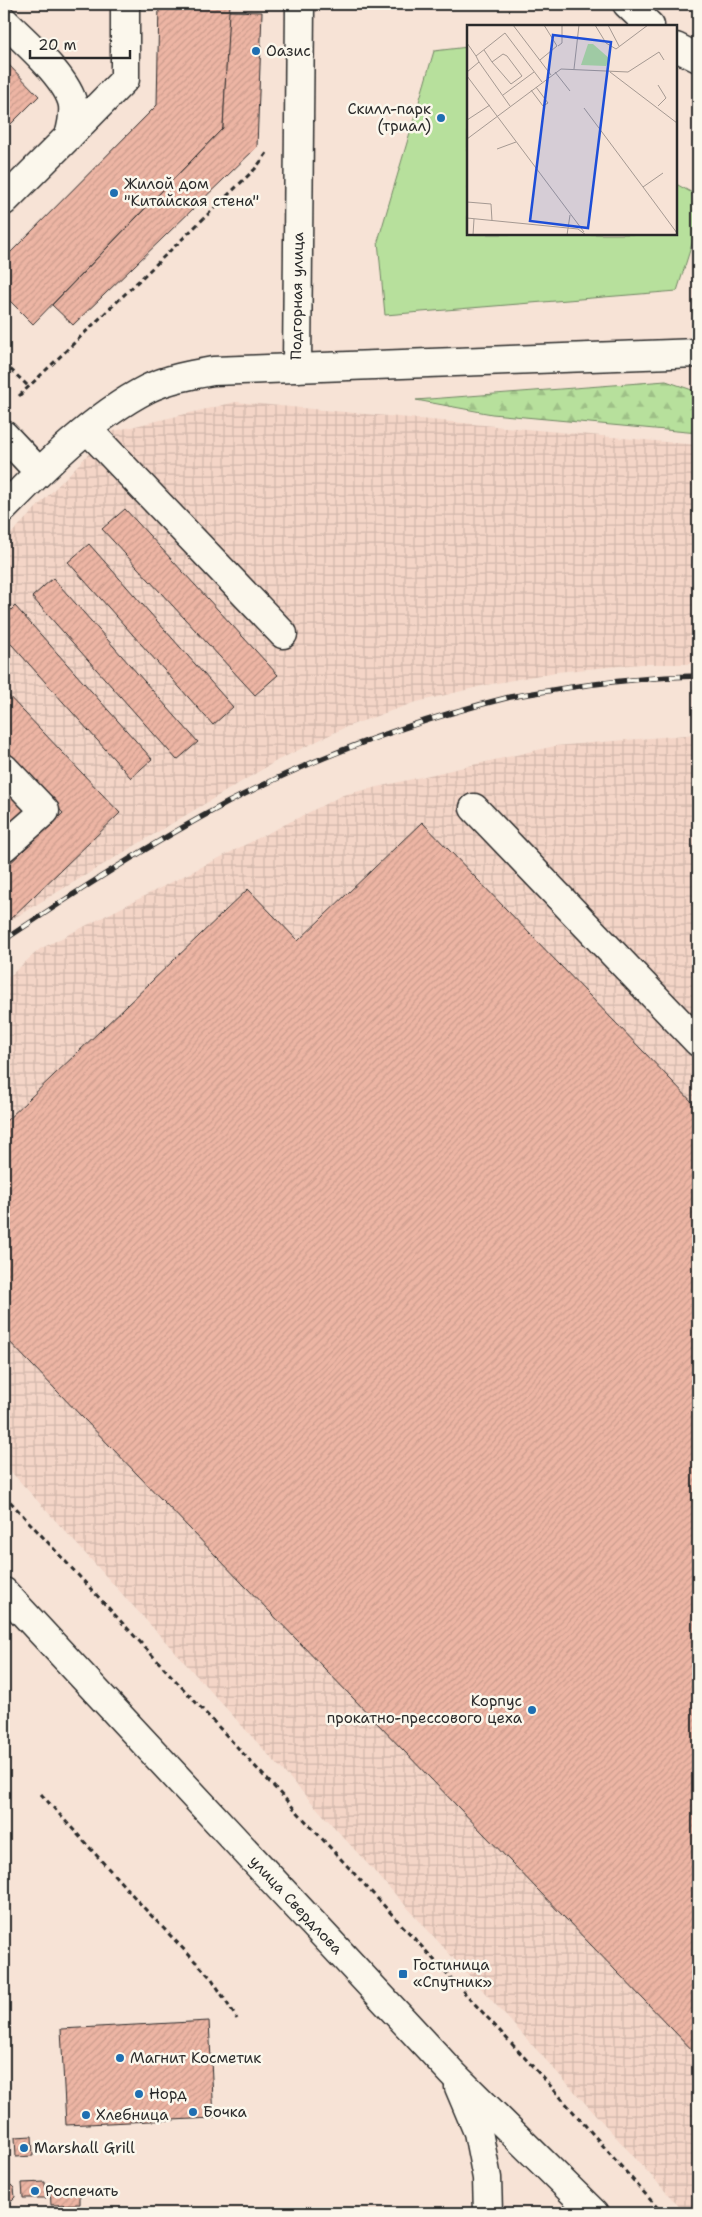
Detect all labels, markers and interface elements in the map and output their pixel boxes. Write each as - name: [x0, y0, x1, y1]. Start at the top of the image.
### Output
- inset map: [467, 25, 677, 235]
- scale bar: [30, 28, 130, 60]
- text: 20 m: [38, 35, 77, 55]
- place label: Оазис: [266, 41, 311, 61]
- marker: Оазис: [250, 45, 262, 57]
- place label: Скилл-парк (триал): [348, 99, 431, 136]
- marker: Скилл-парк (триал): [435, 112, 447, 124]
- place label: Жилой дом "Китайская стена": [124, 174, 259, 211]
- marker: Жилой дом "Китайская стена": [108, 187, 120, 199]
- street label: Подгорная улица: [286, 231, 308, 360]
- place label: Корпус прокатно-прессового цеха: [327, 1691, 523, 1728]
- marker: Корпус прокатно-прессового цеха: [526, 1704, 538, 1716]
- street label: улица Свердлова: [245, 1851, 347, 1959]
- place label: Гостиница «Спутник»: [413, 1955, 492, 1992]
- marker: Гостиница «Спутник»: [397, 1968, 409, 1980]
- place label: Магнит Косметик: [130, 2048, 261, 2068]
- marker: Магнит Косметик: [114, 2052, 126, 2064]
- place label: Норд: [149, 2084, 187, 2104]
- marker: Норд: [133, 2088, 145, 2100]
- place label: Бочка: [203, 2102, 248, 2122]
- place label: Хлебница: [96, 2105, 169, 2125]
- marker: Бочка: [187, 2106, 199, 2118]
- marker: Хлебница: [80, 2109, 92, 2121]
- place label: Marshall Grill: [34, 2138, 135, 2158]
- marker: Marshall Grill: [18, 2142, 30, 2154]
- place label: Роспечать: [45, 2181, 119, 2201]
- marker: Роспечать: [29, 2185, 41, 2197]

